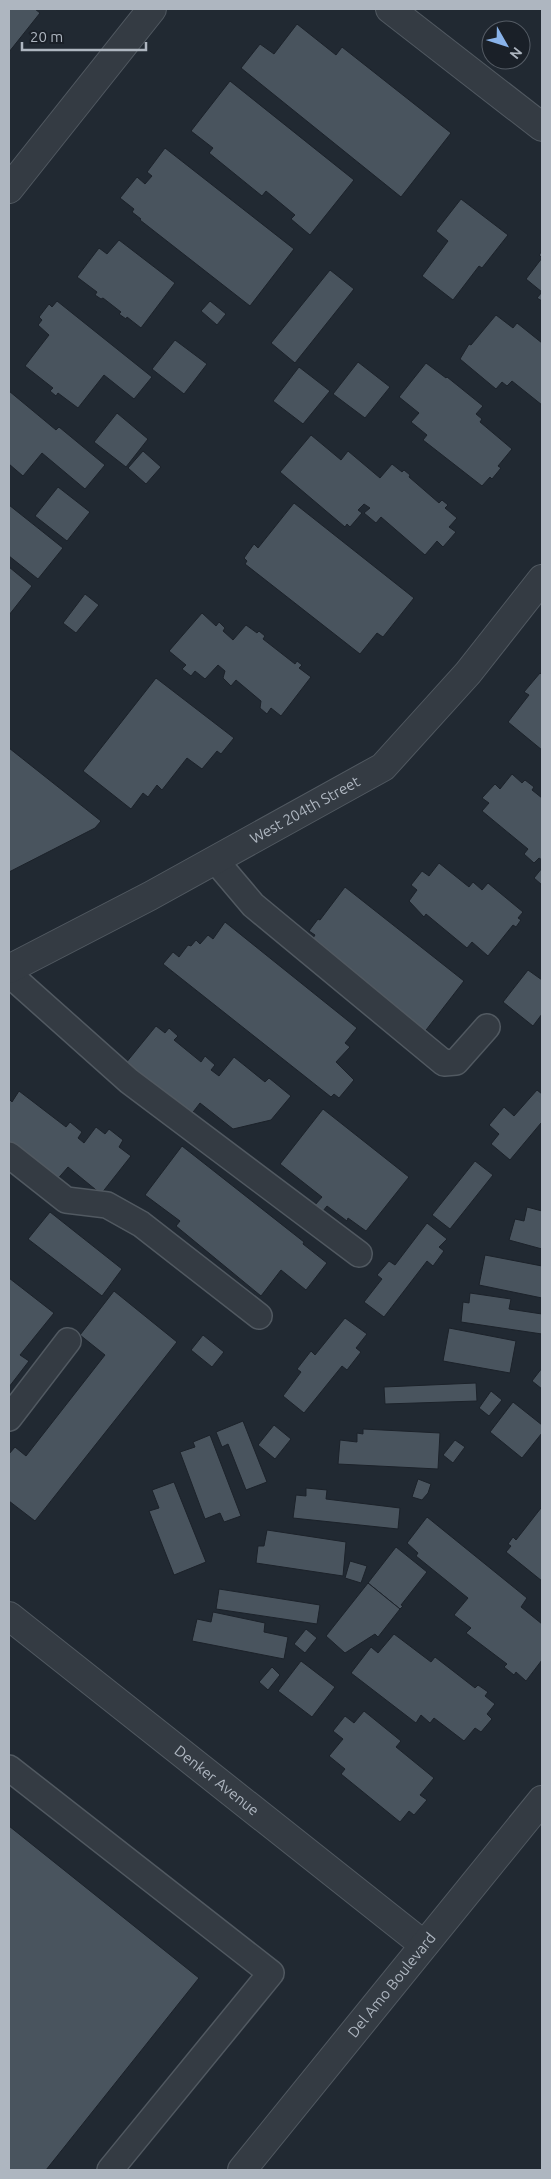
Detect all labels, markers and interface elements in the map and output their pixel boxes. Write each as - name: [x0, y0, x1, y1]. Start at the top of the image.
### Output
- scale bar: [22, 20, 146, 52]
- north arrow: [481, 20, 531, 70]
- text: 20 m: [30, 28, 63, 45]
- text: N: [507, 44, 526, 62]
- street label: West 204th Street: [247, 772, 363, 847]
- street label: Denker Avenue: [171, 1742, 263, 1819]
- street label: Del Amo Boulevard: [344, 1929, 439, 2041]

